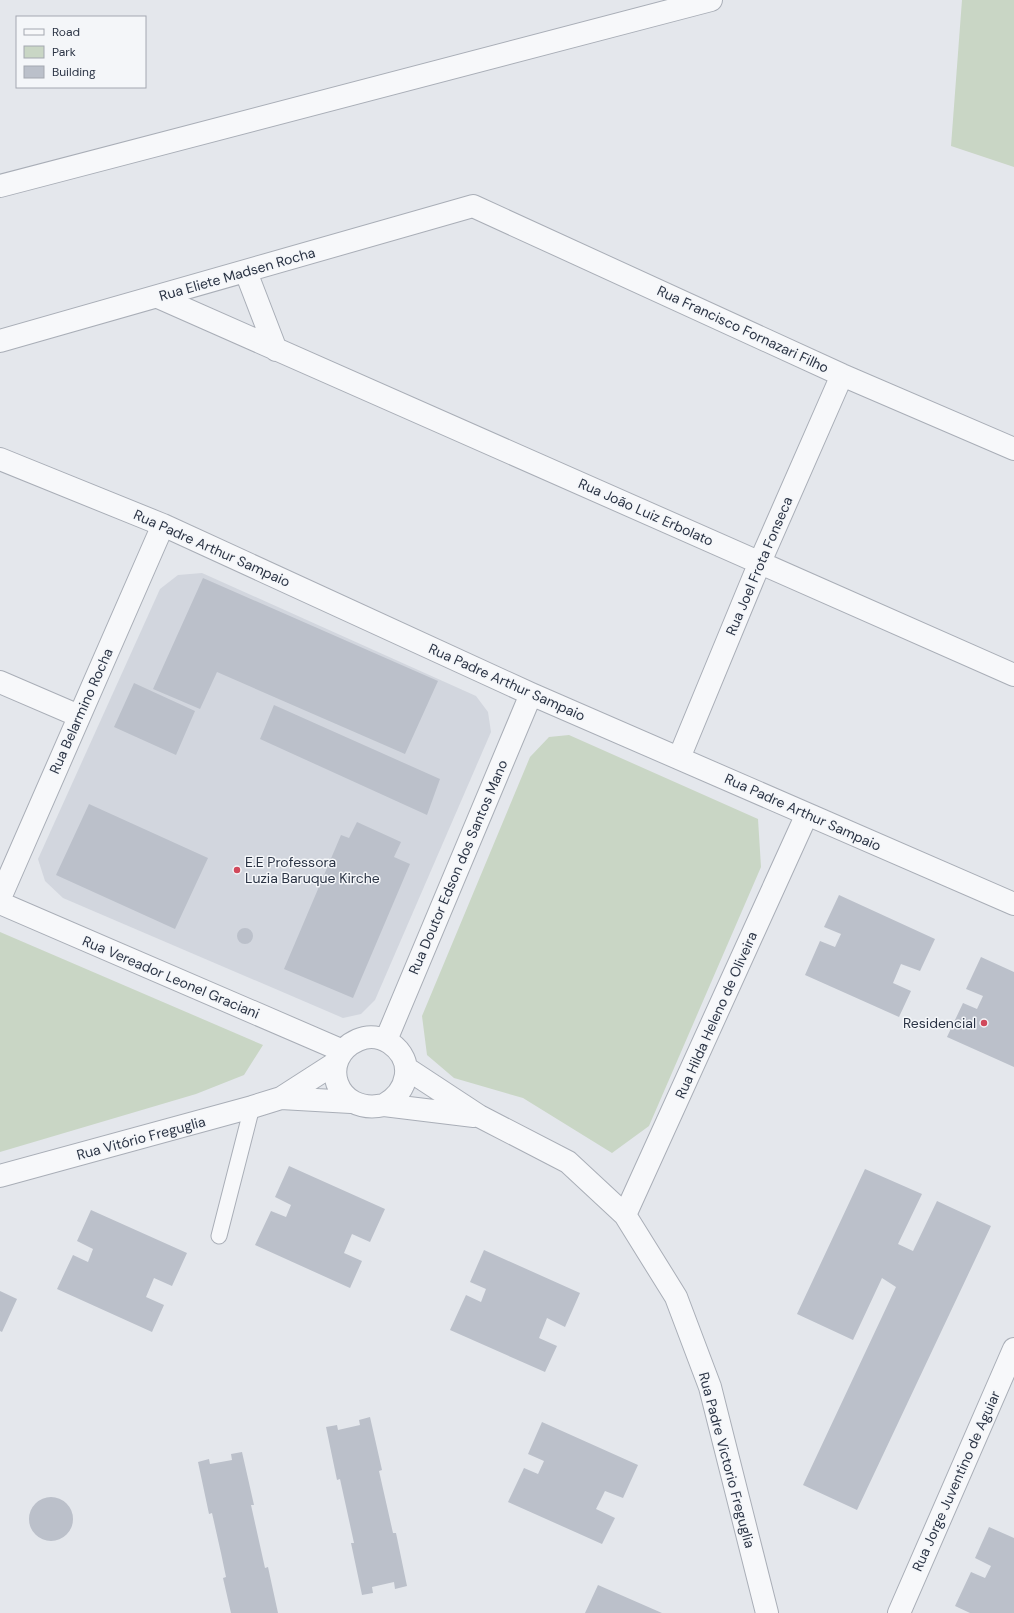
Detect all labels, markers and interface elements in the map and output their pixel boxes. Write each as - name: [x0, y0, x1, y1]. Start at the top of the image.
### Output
- legend: [16, 16, 146, 88]
- text: Road: [52, 24, 80, 40]
- text: Park: [52, 44, 76, 60]
- text: Building: [52, 64, 96, 80]
- street label: Rua Eliete Madsen Rocha: [157, 243, 317, 305]
- street label: Rua Francisco Fornazari Filho: [654, 281, 832, 377]
- street label: Rua João Luiz Erbolato: [576, 474, 716, 550]
- street label: Rua Joel Frota Fonseca: [722, 494, 796, 638]
- street label: Rua Padre Arthur Sampaio: [131, 505, 293, 591]
- street label: Rua Padre Arthur Sampaio: [426, 639, 588, 725]
- street label: Rua Belarmino Rocha: [45, 645, 117, 777]
- street label: Rua Doutor Edson dos Santos Mano: [404, 757, 512, 977]
- street label: Rua Padre Arthur Sampaio: [722, 769, 884, 855]
- place label: E.E Professora Luzia Baruque Kirche: [245, 853, 380, 887]
- marker: E.E Professora Luzia Baruque Kirche: [232, 865, 242, 875]
- street label: Rua Hilda Heleno de Oliveira: [671, 929, 761, 1101]
- street label: Rua Vereador Leonel Graciani: [80, 931, 262, 1023]
- place label: Residencial: [903, 1014, 976, 1032]
- marker: Residencial: [979, 1018, 989, 1028]
- street label: Rua Vitório Freguglia: [75, 1112, 207, 1164]
- street label: Rua Padre Victorio Freguglia: [695, 1370, 759, 1550]
- street label: Rua Jorge Juventino de Aguiar: [908, 1388, 1004, 1574]

